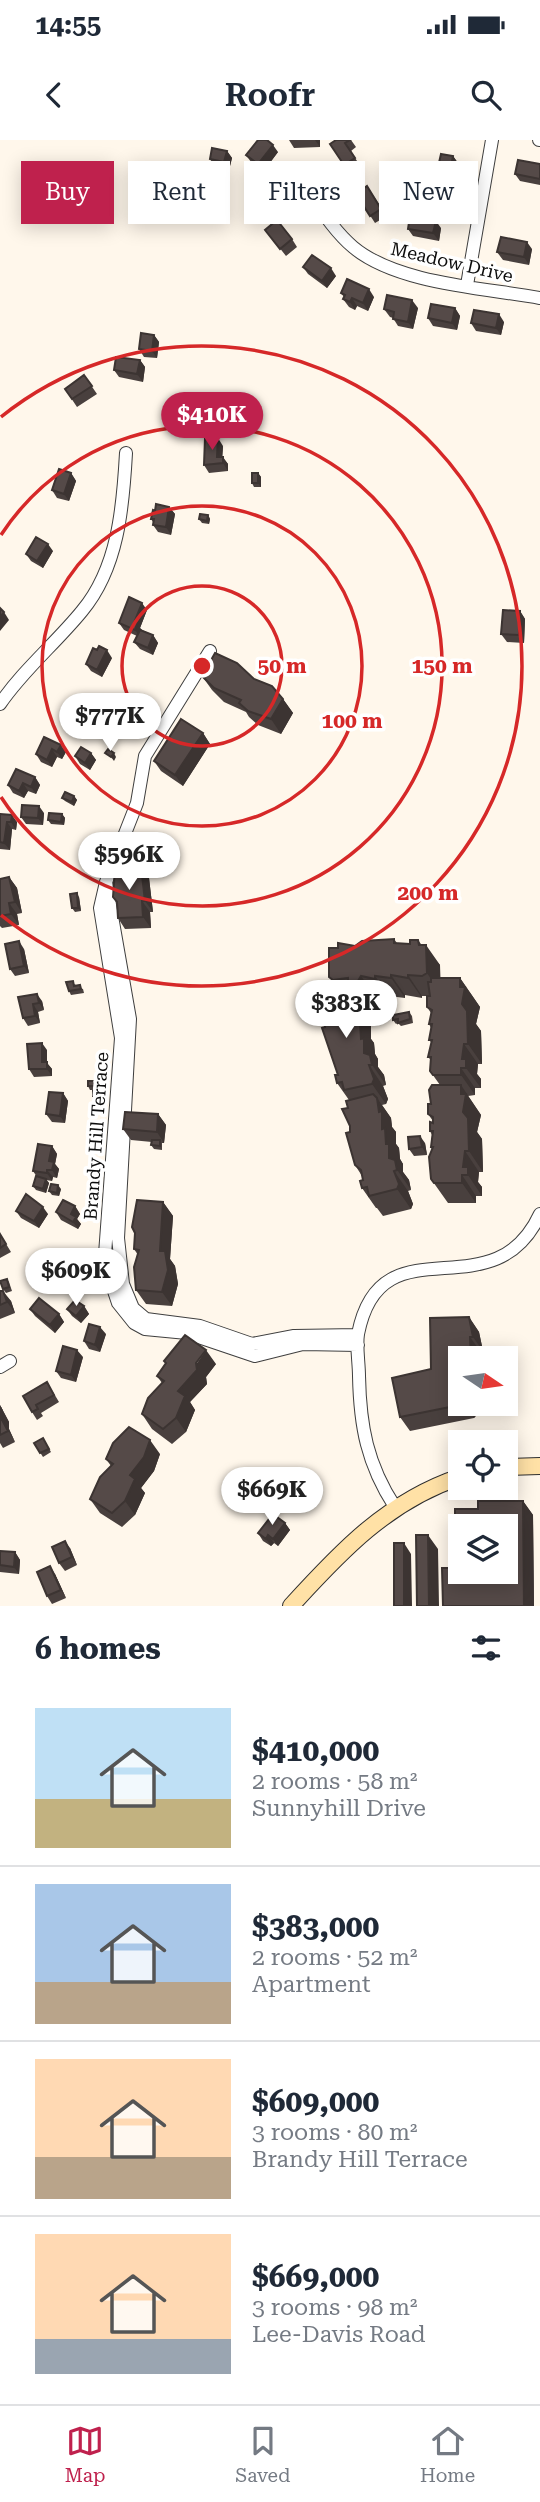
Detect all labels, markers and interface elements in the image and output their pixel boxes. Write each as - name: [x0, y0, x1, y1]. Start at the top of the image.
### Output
- text: 14:55: [35, 10, 101, 40]
- icon: back: [35, 76, 73, 114]
- text: Roofr: [225, 76, 315, 114]
- icon: search: [467, 76, 505, 114]
- chip: Buy: [21, 161, 114, 224]
- chip: Rent: [128, 161, 230, 224]
- chip: Filters: [244, 161, 365, 224]
- chip: New: [379, 161, 478, 224]
- street label: Meadow Drive: [389, 238, 515, 286]
- pin: $410K: [163, 392, 261, 452]
- text: $410K: [177, 401, 247, 428]
- centre of rings: [190, 654, 214, 678]
- text: 50 m: [257, 654, 307, 678]
- text: 150 m: [412, 654, 472, 678]
- pin: $777K: [61, 694, 159, 753]
- text: $777K: [75, 702, 145, 729]
- text: 100 m: [322, 709, 382, 733]
- pin: $596K: [80, 832, 178, 892]
- text: $596K: [94, 841, 164, 868]
- text: 200 m: [398, 881, 458, 905]
- pin: $383K: [297, 981, 395, 1040]
- text: $383K: [311, 989, 381, 1016]
- street label: Brandy Hill Terrace: [80, 1051, 112, 1221]
- pin: $609K: [27, 1248, 125, 1308]
- text: $609K: [41, 1257, 111, 1284]
- north arrow: [448, 1346, 518, 1416]
- map controls: [448, 1346, 518, 1584]
- button: locate: [448, 1430, 518, 1500]
- pin: $669K: [223, 1468, 321, 1527]
- text: $669K: [237, 1476, 307, 1503]
- button: layers: [448, 1514, 518, 1584]
- icon: filters: [467, 1629, 505, 1667]
- text: 6 homes: [35, 1631, 161, 1666]
- text: $410,000: [252, 1733, 379, 1768]
- icon: home: [91, 1736, 175, 1820]
- text: 2 rooms · 58 m²: [252, 1768, 418, 1795]
- text: Sunnyhill Drive: [252, 1795, 426, 1822]
- text: $383,000: [252, 1909, 379, 1944]
- icon: home: [91, 1912, 175, 1996]
- text: 2 rooms · 52 m²: [252, 1944, 418, 1971]
- text: Apartment: [252, 1971, 371, 1998]
- text: $609,000: [252, 2084, 379, 2119]
- icon: home: [91, 2087, 175, 2171]
- text: 3 rooms · 80 m²: [252, 2119, 418, 2146]
- text: Brandy Hill Terrace: [252, 2146, 468, 2173]
- text: $669,000: [252, 2259, 379, 2294]
- icon: home: [91, 2262, 175, 2346]
- text: 3 rooms · 98 m²: [252, 2294, 418, 2321]
- text: Lee-Davis Road: [252, 2321, 426, 2348]
- tab: Map: [65, 2422, 106, 2487]
- tab: Saved: [235, 2422, 290, 2487]
- tab: Home: [420, 2422, 475, 2487]

